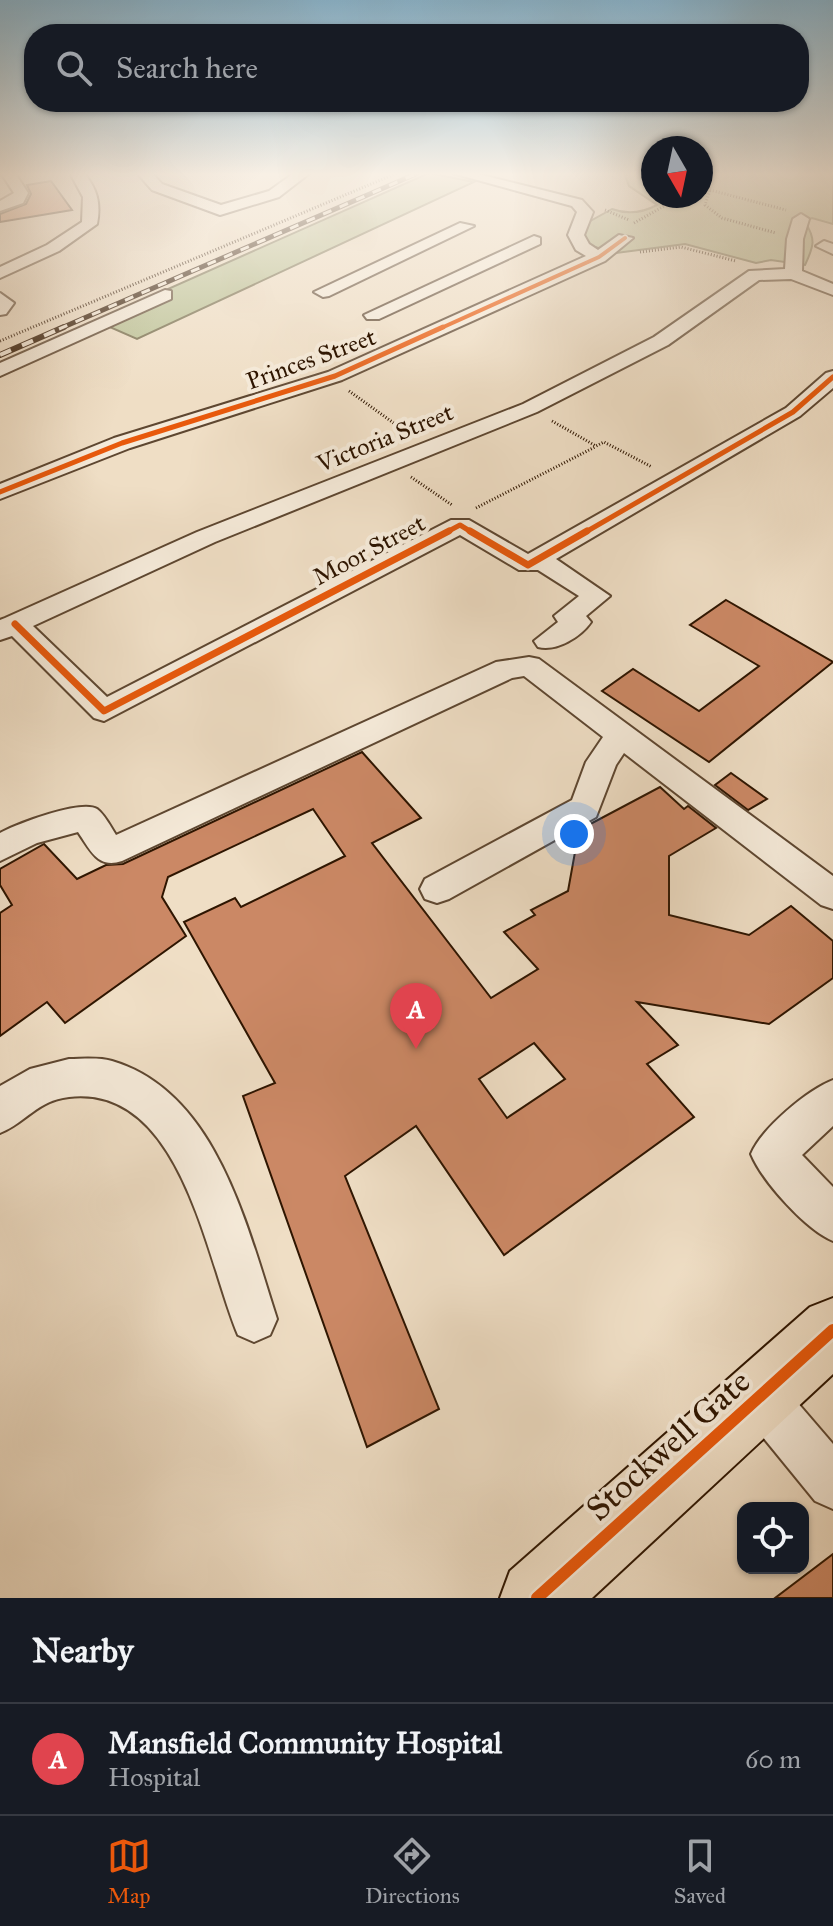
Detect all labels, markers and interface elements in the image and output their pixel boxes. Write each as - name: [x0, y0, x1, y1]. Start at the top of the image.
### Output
- search box: [24, 24, 809, 112]
- icon: search: [52, 46, 96, 90]
- text: Search here: [116, 50, 258, 86]
- north arrow: [641, 136, 713, 208]
- street label: Princes Street: [242, 322, 380, 396]
- street label: Victoria Street: [311, 397, 458, 479]
- street label: Moor Street: [308, 508, 431, 592]
- your location: [554, 814, 594, 854]
- pin: A: [390, 983, 442, 1049]
- street label: Stockwell Gate: [578, 1361, 758, 1529]
- map controls: [737, 1502, 809, 1574]
- button: locate: [737, 1502, 809, 1574]
- text: Nearby: [32, 1630, 134, 1671]
- text: Mansfield Community Hospital: [108, 1725, 502, 1761]
- text: A: [49, 1743, 67, 1775]
- text: 60 m: [745, 1743, 801, 1775]
- text: Hospital: [108, 1761, 200, 1793]
- tab: Map: [107, 1834, 151, 1909]
- tab: Directions: [365, 1834, 460, 1909]
- tab: Saved: [674, 1834, 726, 1909]

